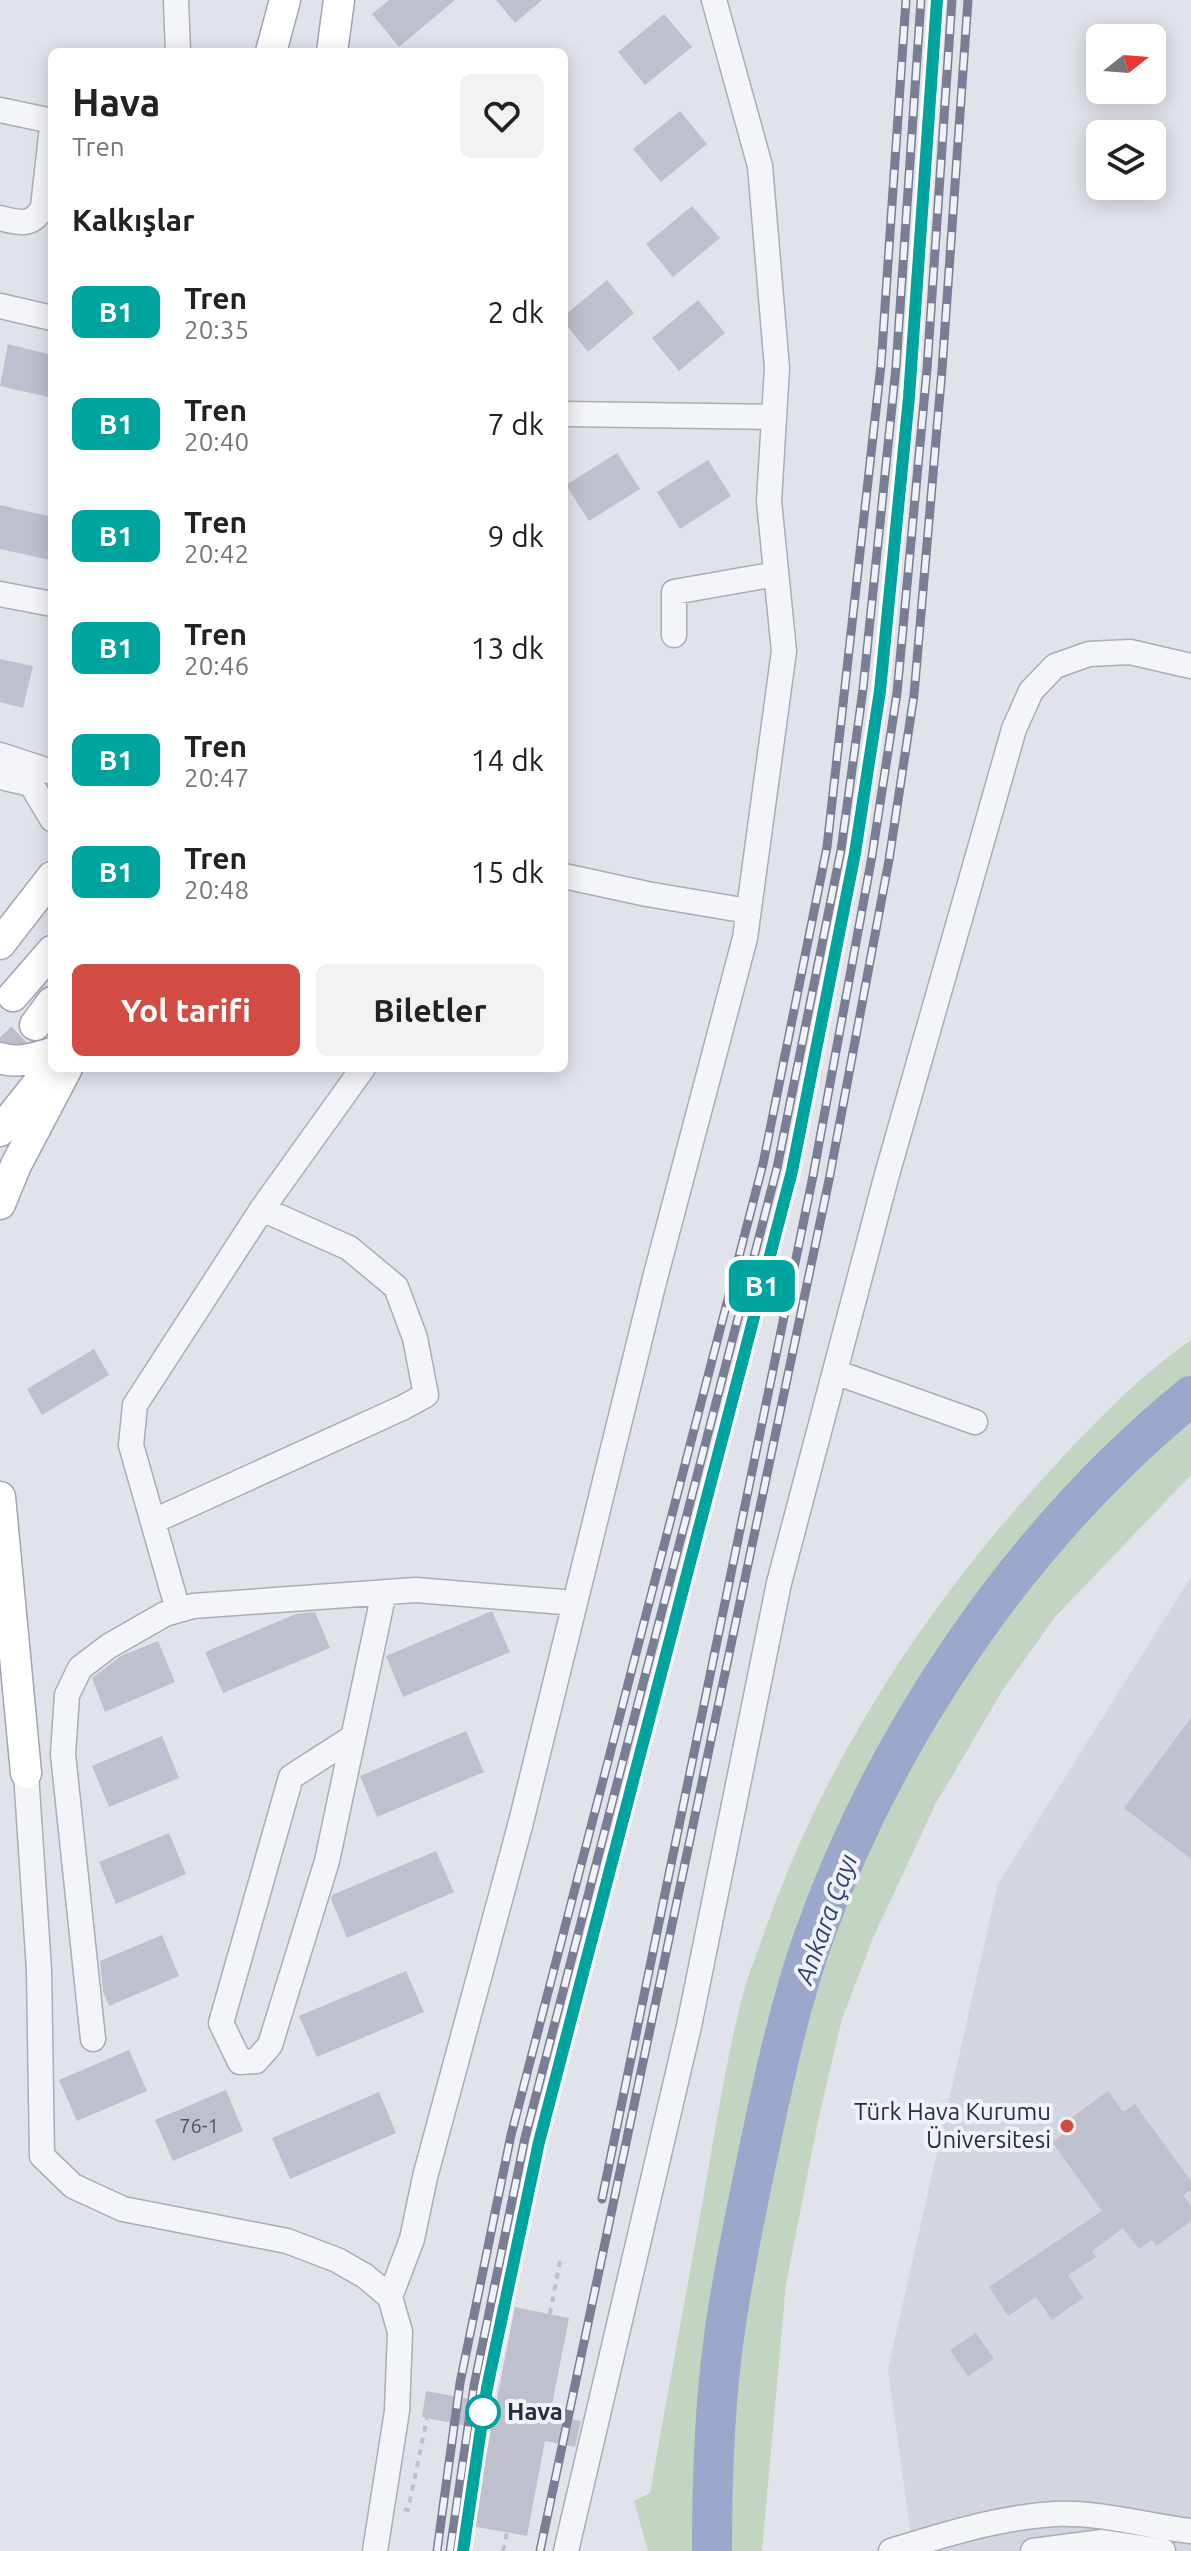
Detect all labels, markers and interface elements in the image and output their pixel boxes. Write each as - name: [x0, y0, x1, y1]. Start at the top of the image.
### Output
- north arrow: [1086, 24, 1166, 104]
- map controls: [1086, 24, 1166, 200]
- button: heart: [460, 74, 544, 158]
- text: Hava: [72, 81, 160, 123]
- button: layers: [1086, 120, 1166, 200]
- text: Tren: [72, 132, 125, 161]
- text: Kalkışlar: [72, 203, 195, 237]
- text: Tren: [184, 281, 247, 315]
- text: 2 dk: [488, 295, 544, 329]
- text: B1: [99, 296, 133, 327]
- text: 20:35: [184, 315, 249, 344]
- text: Tren: [184, 393, 247, 427]
- text: 7 dk: [488, 407, 544, 441]
- text: B1: [99, 408, 133, 439]
- text: 20:40: [184, 427, 249, 456]
- text: Tren: [184, 505, 247, 539]
- text: 9 dk: [488, 519, 544, 553]
- text: B1: [99, 520, 133, 551]
- text: 20:42: [184, 539, 249, 568]
- text: Tren: [184, 617, 247, 651]
- text: 13 dk: [471, 631, 544, 665]
- text: B1: [99, 632, 133, 663]
- text: 20:46: [184, 651, 249, 680]
- text: Tren: [184, 729, 247, 763]
- text: 14 dk: [471, 743, 544, 777]
- text: B1: [99, 744, 133, 775]
- text: 20:47: [184, 763, 249, 792]
- text: Tren: [184, 841, 247, 875]
- text: 15 dk: [471, 855, 544, 889]
- text: B1: [99, 856, 133, 887]
- text: 20:48: [184, 875, 249, 904]
- button: Yol tarifi: [72, 964, 300, 1056]
- button: Biletler: [316, 964, 544, 1056]
- line badge: B1: [726, 1260, 798, 1312]
- text: B1: [745, 1270, 779, 1301]
- water label: Ankara Çayı: [788, 1850, 862, 1990]
- place label: Türk Hava Kurumu Üniversitesi: [854, 2098, 1051, 2153]
- house number: 76-1: [179, 2114, 219, 2137]
- marker: Türk Hava Kurumu Üniversitesi: [1058, 2117, 1076, 2135]
- marker: Hava: [466, 2395, 500, 2429]
- place label: Hava: [507, 2398, 563, 2425]

